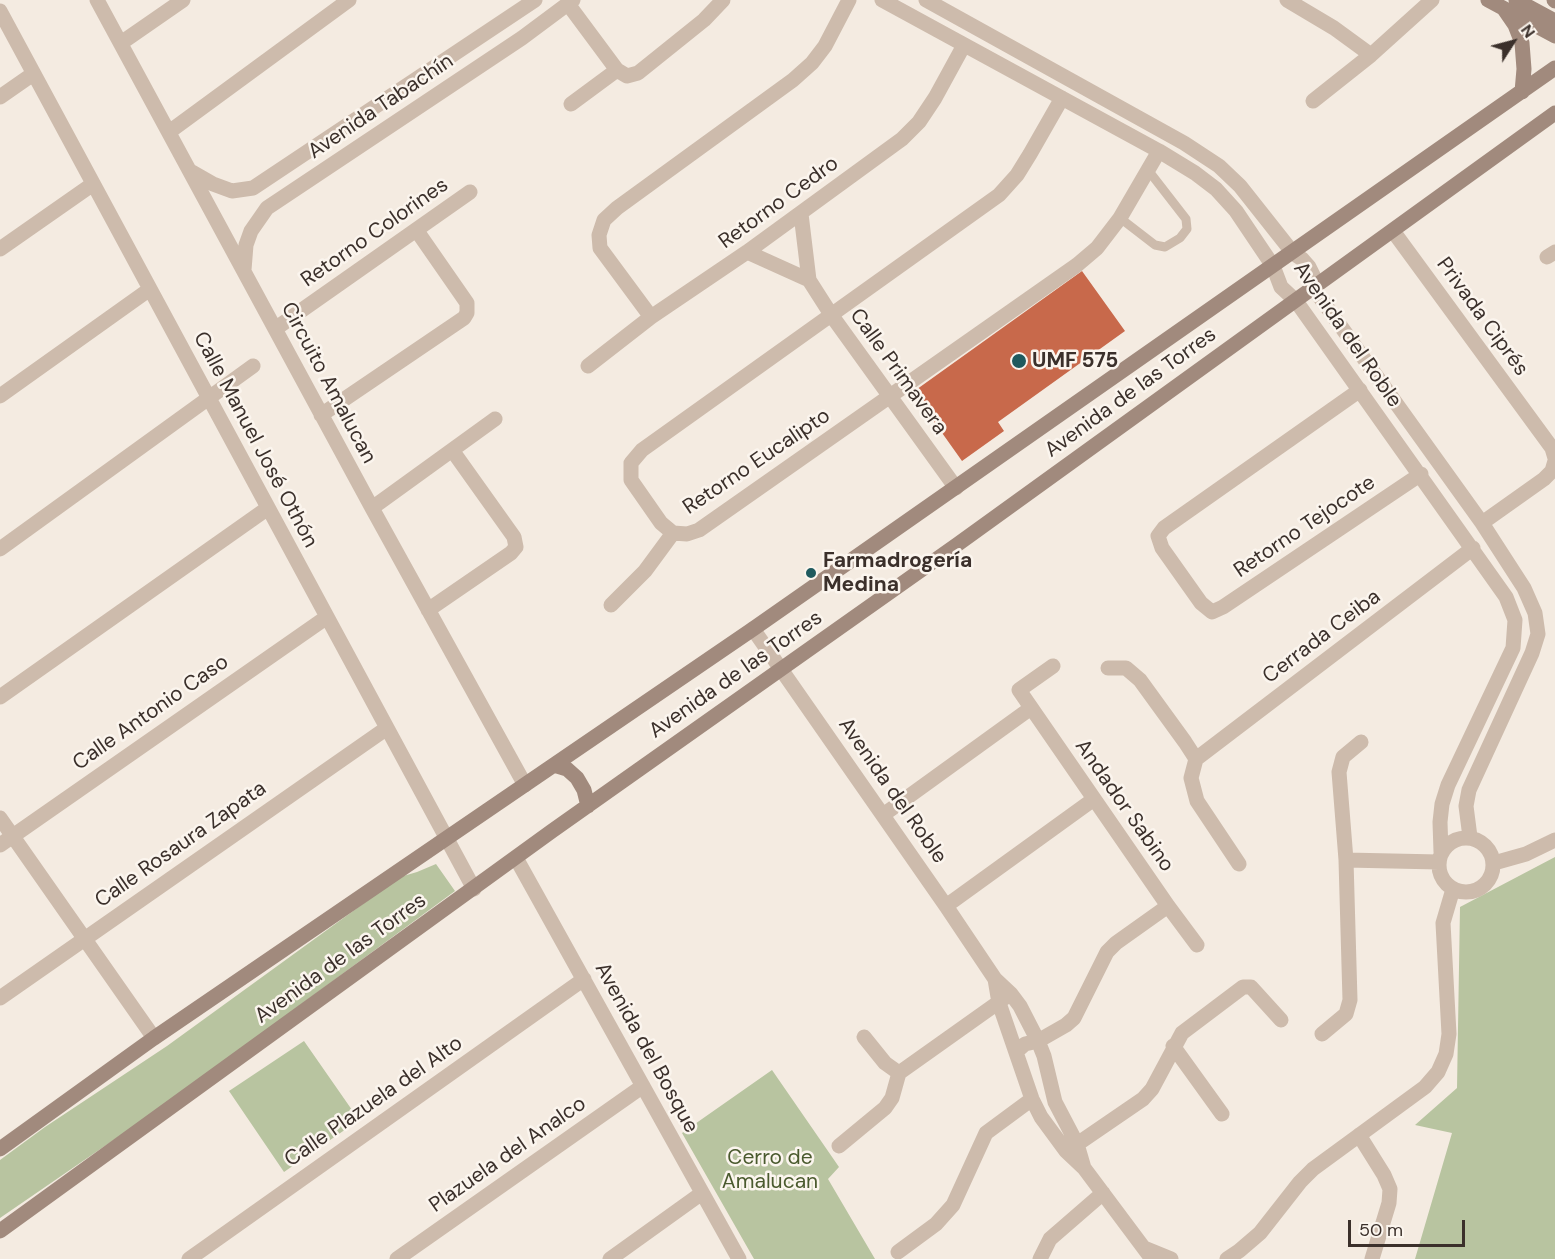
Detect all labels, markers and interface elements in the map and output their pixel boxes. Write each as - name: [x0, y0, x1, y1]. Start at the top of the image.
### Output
- north arrow: [1483, 12, 1543, 72]
- text: N: [1516, 20, 1540, 42]
- street label: Avenida Tabachín: [304, 49, 458, 165]
- street label: Retorno Cedro: [714, 151, 844, 255]
- street label: Retorno Colorines: [297, 173, 453, 293]
- street label: Privada Ciprés: [1431, 253, 1533, 381]
- street label: Avenida del Roble: [1287, 257, 1407, 413]
- street label: Circuito Amalucan: [275, 298, 381, 468]
- street label: Calle Primavera: [844, 304, 952, 440]
- street label: Avenida de las Torres: [1040, 322, 1222, 464]
- street label: Calle Manuel José Othón: [187, 328, 323, 552]
- place label: UMF 575: [1032, 348, 1118, 374]
- marker: UMF 575: [1010, 352, 1028, 370]
- street label: Retorno Eucalipto: [679, 404, 835, 520]
- street label: Retorno Tejocote: [1230, 470, 1380, 584]
- place label: Farmadrogería Medina: [823, 548, 972, 598]
- marker: Farmadrogería Medina: [804, 566, 818, 580]
- street label: Cerrada Ceiba: [1258, 585, 1386, 689]
- street label: Avenida de las Torres: [645, 606, 827, 744]
- street label: Calle Antonio Caso: [68, 650, 234, 776]
- street label: Avenida del Roble: [832, 713, 952, 869]
- street label: Andador Sabino: [1069, 735, 1179, 877]
- street label: Calle Rosaura Zapata: [91, 776, 271, 914]
- street label: Avenida de las Torres: [250, 888, 432, 1030]
- street label: Avenida del Bosque: [589, 958, 703, 1138]
- street label: Calle Plazuela del Alto: [280, 1031, 468, 1173]
- street label: Plazuela del Analco: [425, 1091, 591, 1219]
- park label: Cerro de Amalucan: [722, 1145, 818, 1195]
- scale bar: [1351, 1208, 1468, 1246]
- text: 50 m: [1359, 1218, 1403, 1242]

